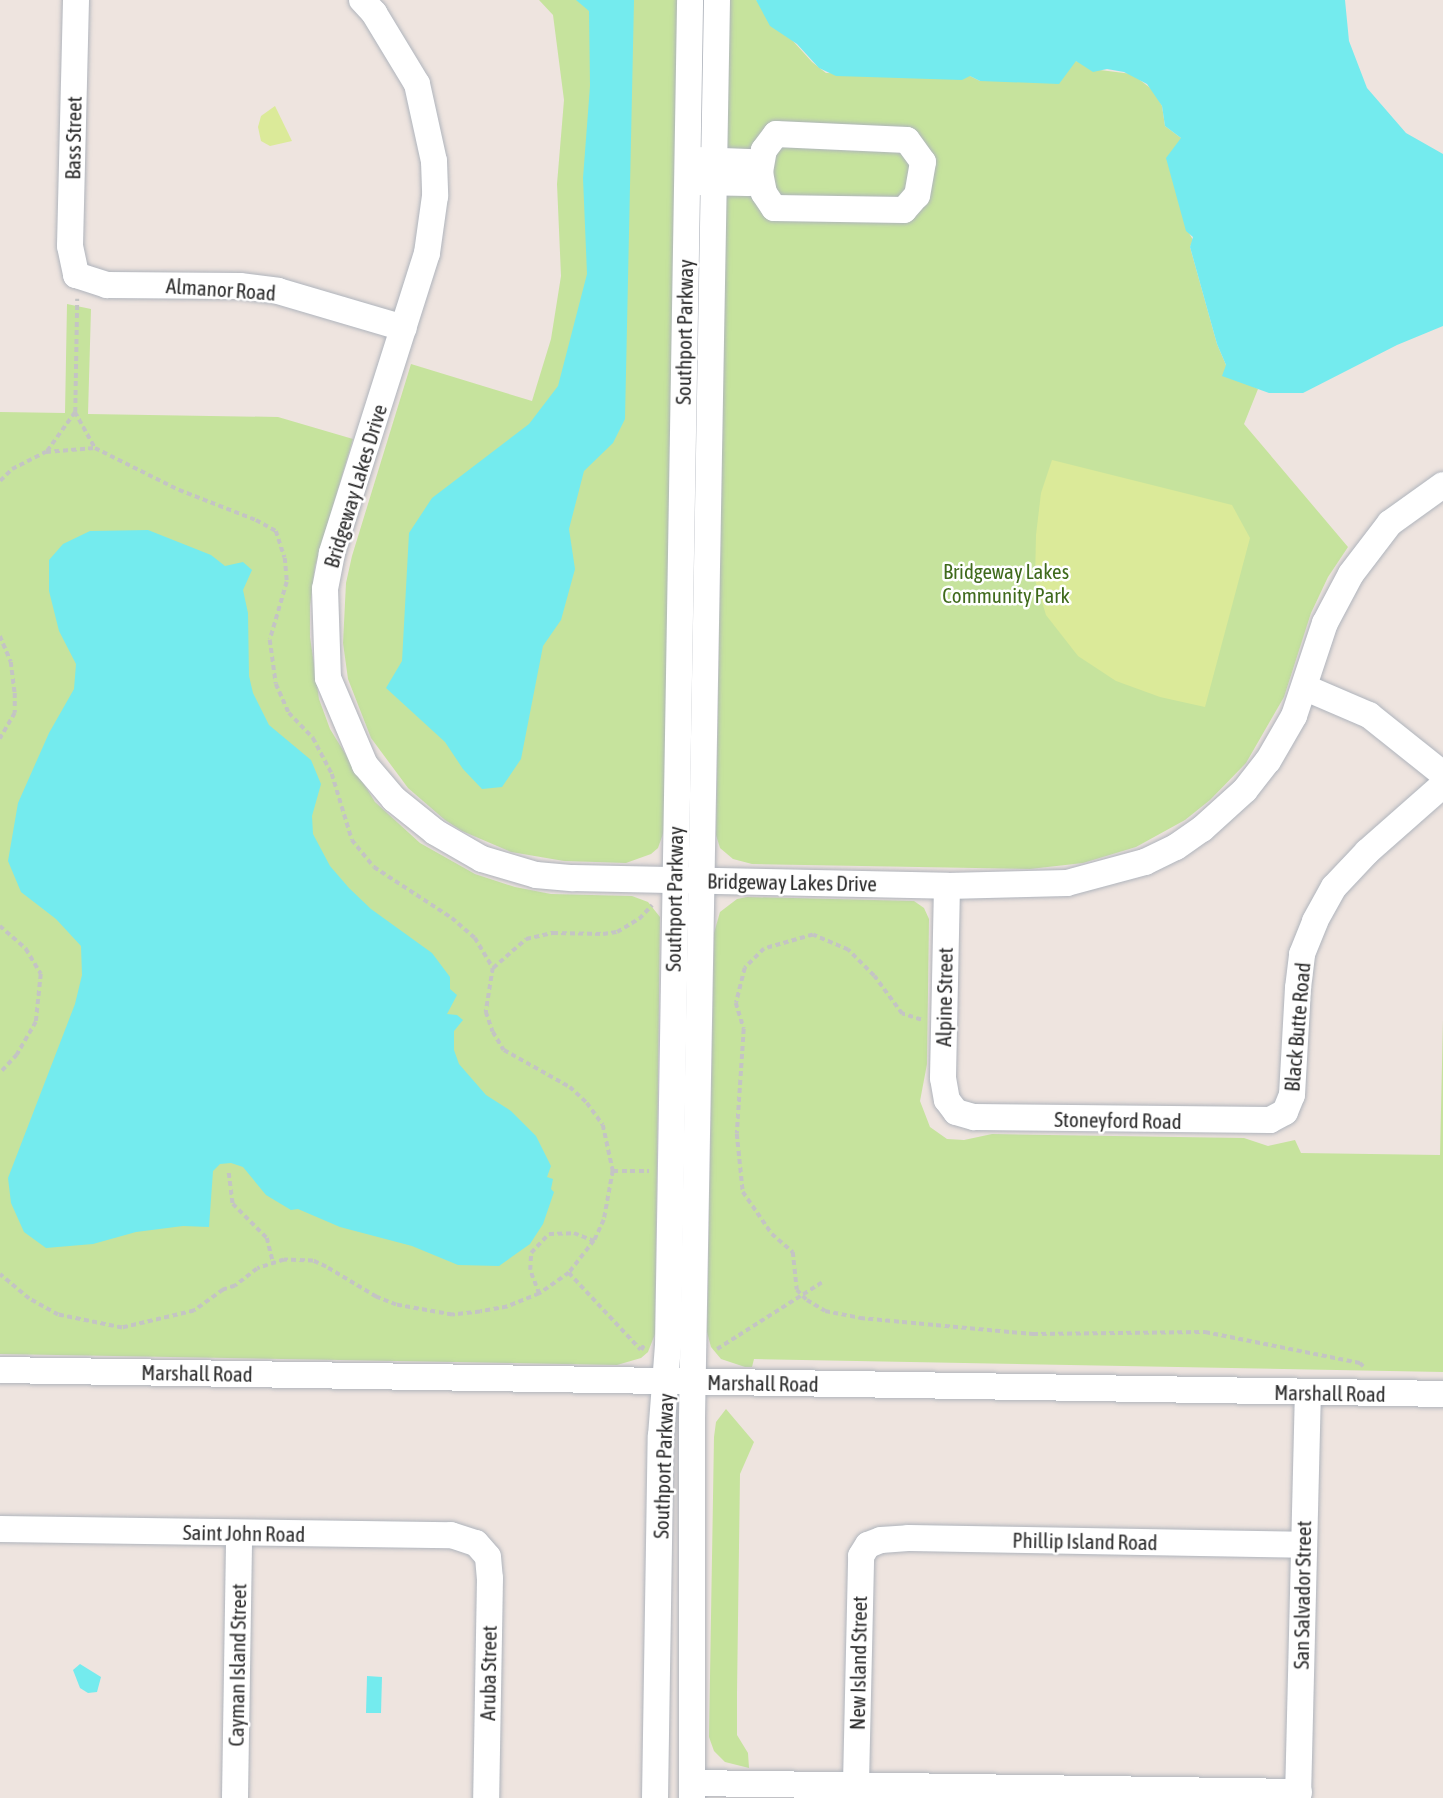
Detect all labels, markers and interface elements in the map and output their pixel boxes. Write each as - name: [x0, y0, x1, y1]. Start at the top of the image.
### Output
- street label: Bass Street: [60, 96, 86, 180]
- street label: Southport Parkway: [670, 259, 698, 405]
- street label: Almanor Road: [165, 273, 277, 305]
- street label: Bridgeway Lakes Drive: [318, 401, 392, 571]
- park label: Bridgeway Lakes Community Park: [942, 558, 1070, 608]
- street label: Southport Parkway: [660, 826, 688, 972]
- street label: Bridgeway Lakes Drive: [707, 868, 877, 896]
- street label: Alpine Street: [931, 947, 957, 1047]
- street label: Black Butte Road: [1279, 961, 1315, 1093]
- street label: Stoneyford Road: [1054, 1106, 1182, 1134]
- street label: Marshall Road: [141, 1359, 253, 1387]
- street label: Marshall Road: [707, 1369, 819, 1397]
- street label: Marshall Road: [1274, 1379, 1386, 1407]
- street label: Southport Parkway: [648, 1393, 678, 1539]
- street label: Saint John Road: [183, 1519, 305, 1547]
- street label: San Salvador Street: [1288, 1520, 1316, 1670]
- street label: Phillip Island Road: [1012, 1527, 1158, 1555]
- street label: Cayman Island Street: [223, 1583, 251, 1747]
- street label: New Island Street: [844, 1596, 872, 1730]
- street label: Aruba Street: [475, 1625, 501, 1721]

